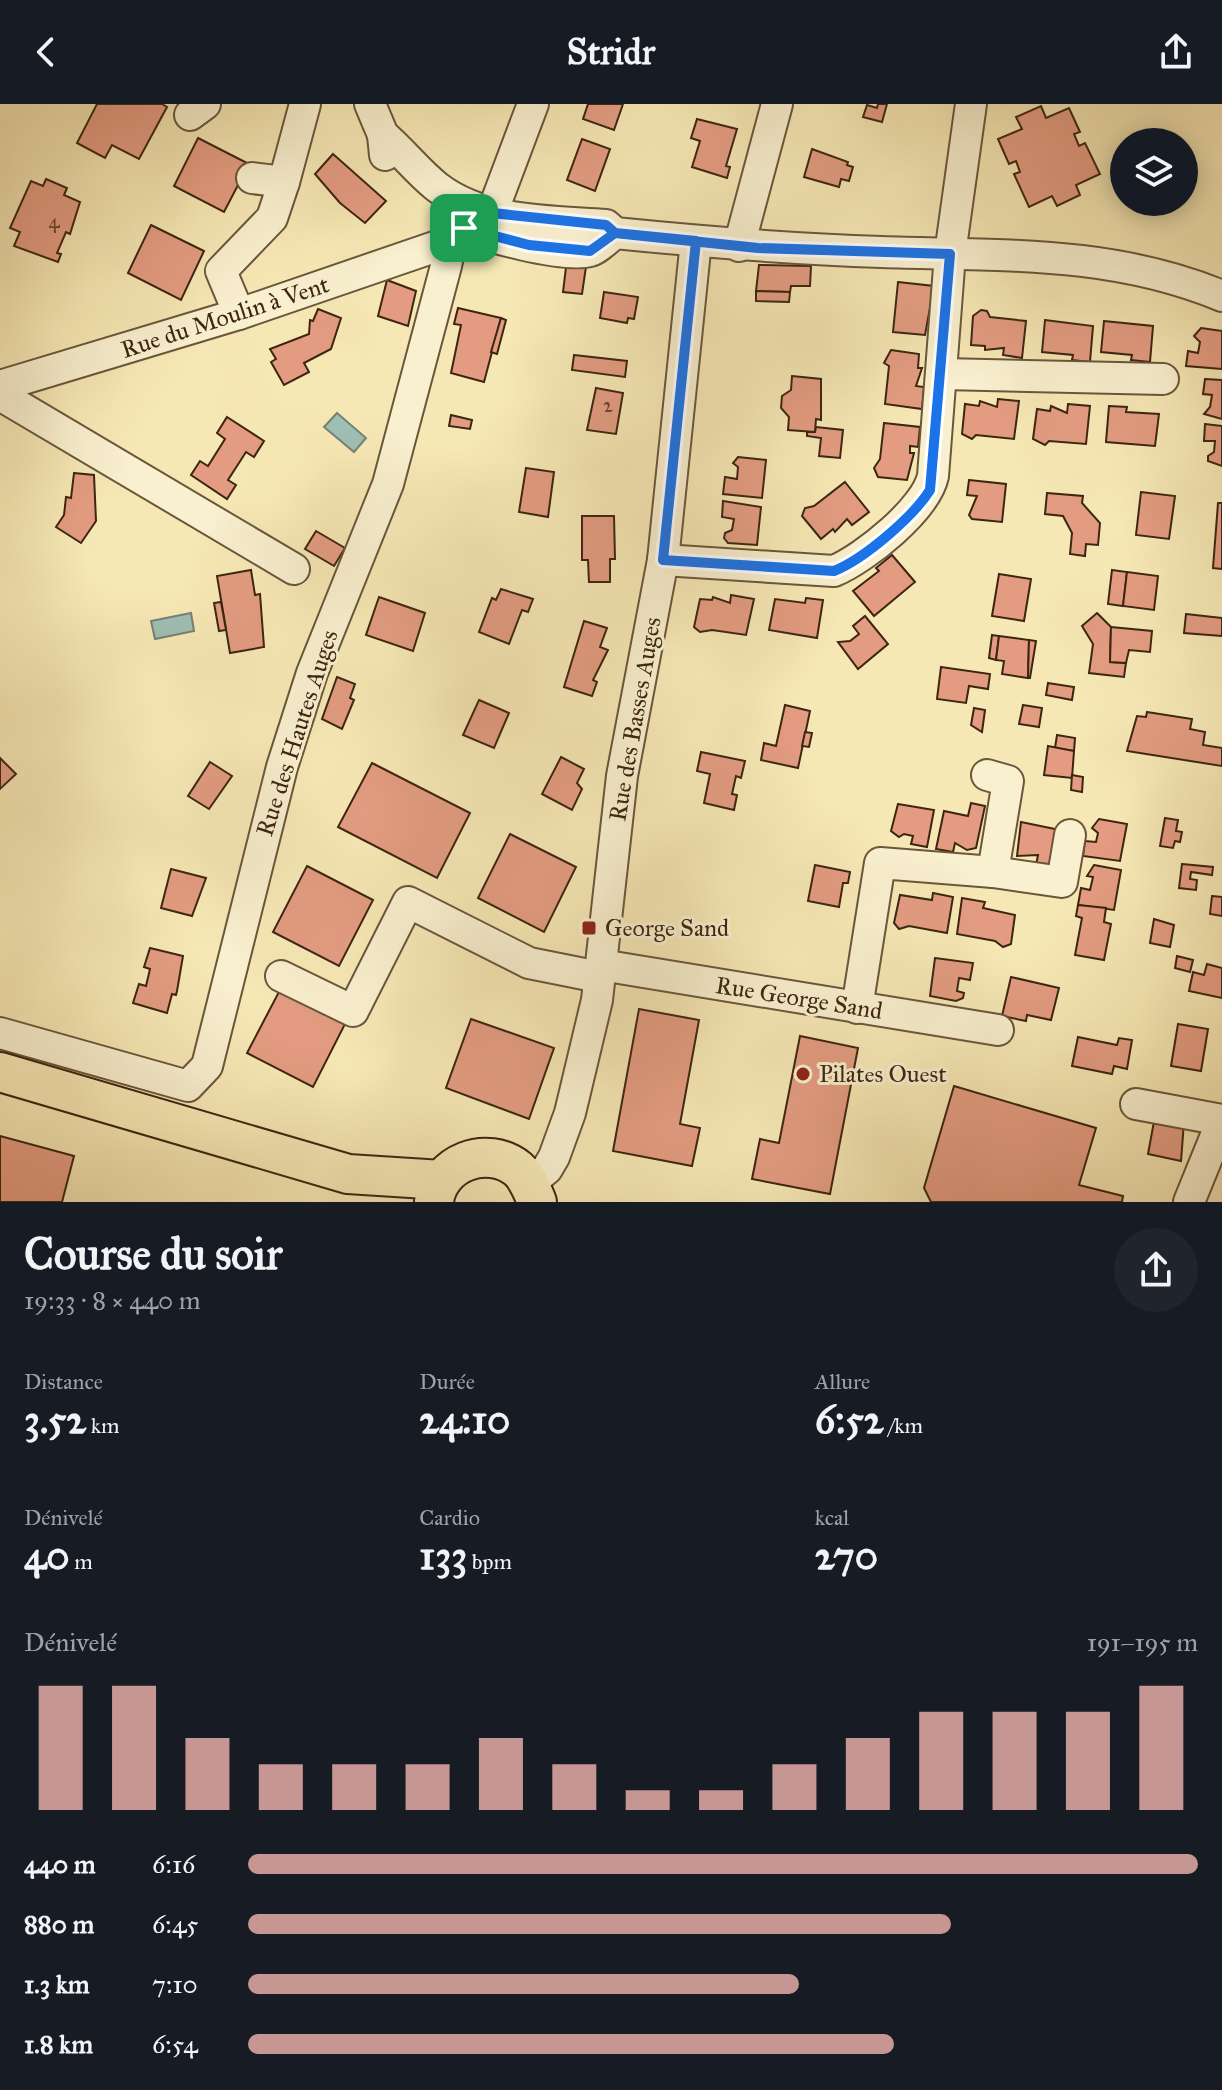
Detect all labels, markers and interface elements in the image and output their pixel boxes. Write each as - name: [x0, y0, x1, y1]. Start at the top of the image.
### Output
- icon: back: [24, 30, 68, 74]
- text: Stridr: [567, 30, 655, 74]
- icon: share: [1154, 30, 1198, 74]
- map controls: [1110, 128, 1198, 216]
- button: layers: [1110, 128, 1198, 216]
- pin: [430, 194, 498, 262]
- icon: arrive: [442, 206, 486, 250]
- house number: 4: [48, 209, 60, 233]
- street label: Rue du Moulin à Vent: [117, 269, 333, 365]
- house number: 2: [603, 393, 613, 417]
- street label: Rue des Basses Auges: [602, 615, 668, 823]
- street label: Rue des Hautes Auges: [249, 626, 345, 840]
- place label: George Sand: [605, 913, 729, 943]
- marker: George Sand: [580, 919, 598, 937]
- street label: Rue George Sand: [713, 970, 885, 1026]
- place label: Pilates Ouest: [819, 1059, 947, 1089]
- marker: Pilates Ouest: [794, 1065, 812, 1083]
- text: Course du soir: [24, 1227, 282, 1281]
- button: share: [1114, 1228, 1198, 1312]
- text: 19:33 · 8 × 440 m: [24, 1284, 201, 1316]
- text: Distance: [24, 1368, 103, 1395]
- text: Durée: [419, 1368, 475, 1395]
- text: Allure: [815, 1368, 870, 1395]
- text: 3.52: [24, 1395, 86, 1444]
- text: 24:10: [419, 1395, 510, 1444]
- text: 6:52: [815, 1395, 884, 1444]
- text: km: [86, 1412, 120, 1439]
- text: /km: [884, 1412, 923, 1439]
- text: Dénivelé: [24, 1504, 103, 1531]
- text: Cardio: [419, 1504, 480, 1531]
- text: kcal: [815, 1504, 849, 1531]
- text: 40: [24, 1531, 70, 1580]
- text: 133: [419, 1531, 467, 1580]
- text: 270: [815, 1531, 878, 1580]
- text: m: [70, 1548, 93, 1575]
- text: bpm: [467, 1548, 512, 1575]
- text: Dénivelé: [24, 1626, 117, 1658]
- text: 191–195 m: [1087, 1626, 1198, 1658]
- text: 440 m: [24, 1848, 96, 1880]
- text: 6:16: [152, 1848, 195, 1880]
- text: 880 m: [24, 1908, 94, 1940]
- text: 6:45: [152, 1908, 198, 1940]
- text: 1.3 km: [24, 1968, 90, 2000]
- text: 7:10: [152, 1968, 198, 2000]
- text: 1.8 km: [24, 2028, 93, 2060]
- text: 6:54: [152, 2028, 198, 2060]

